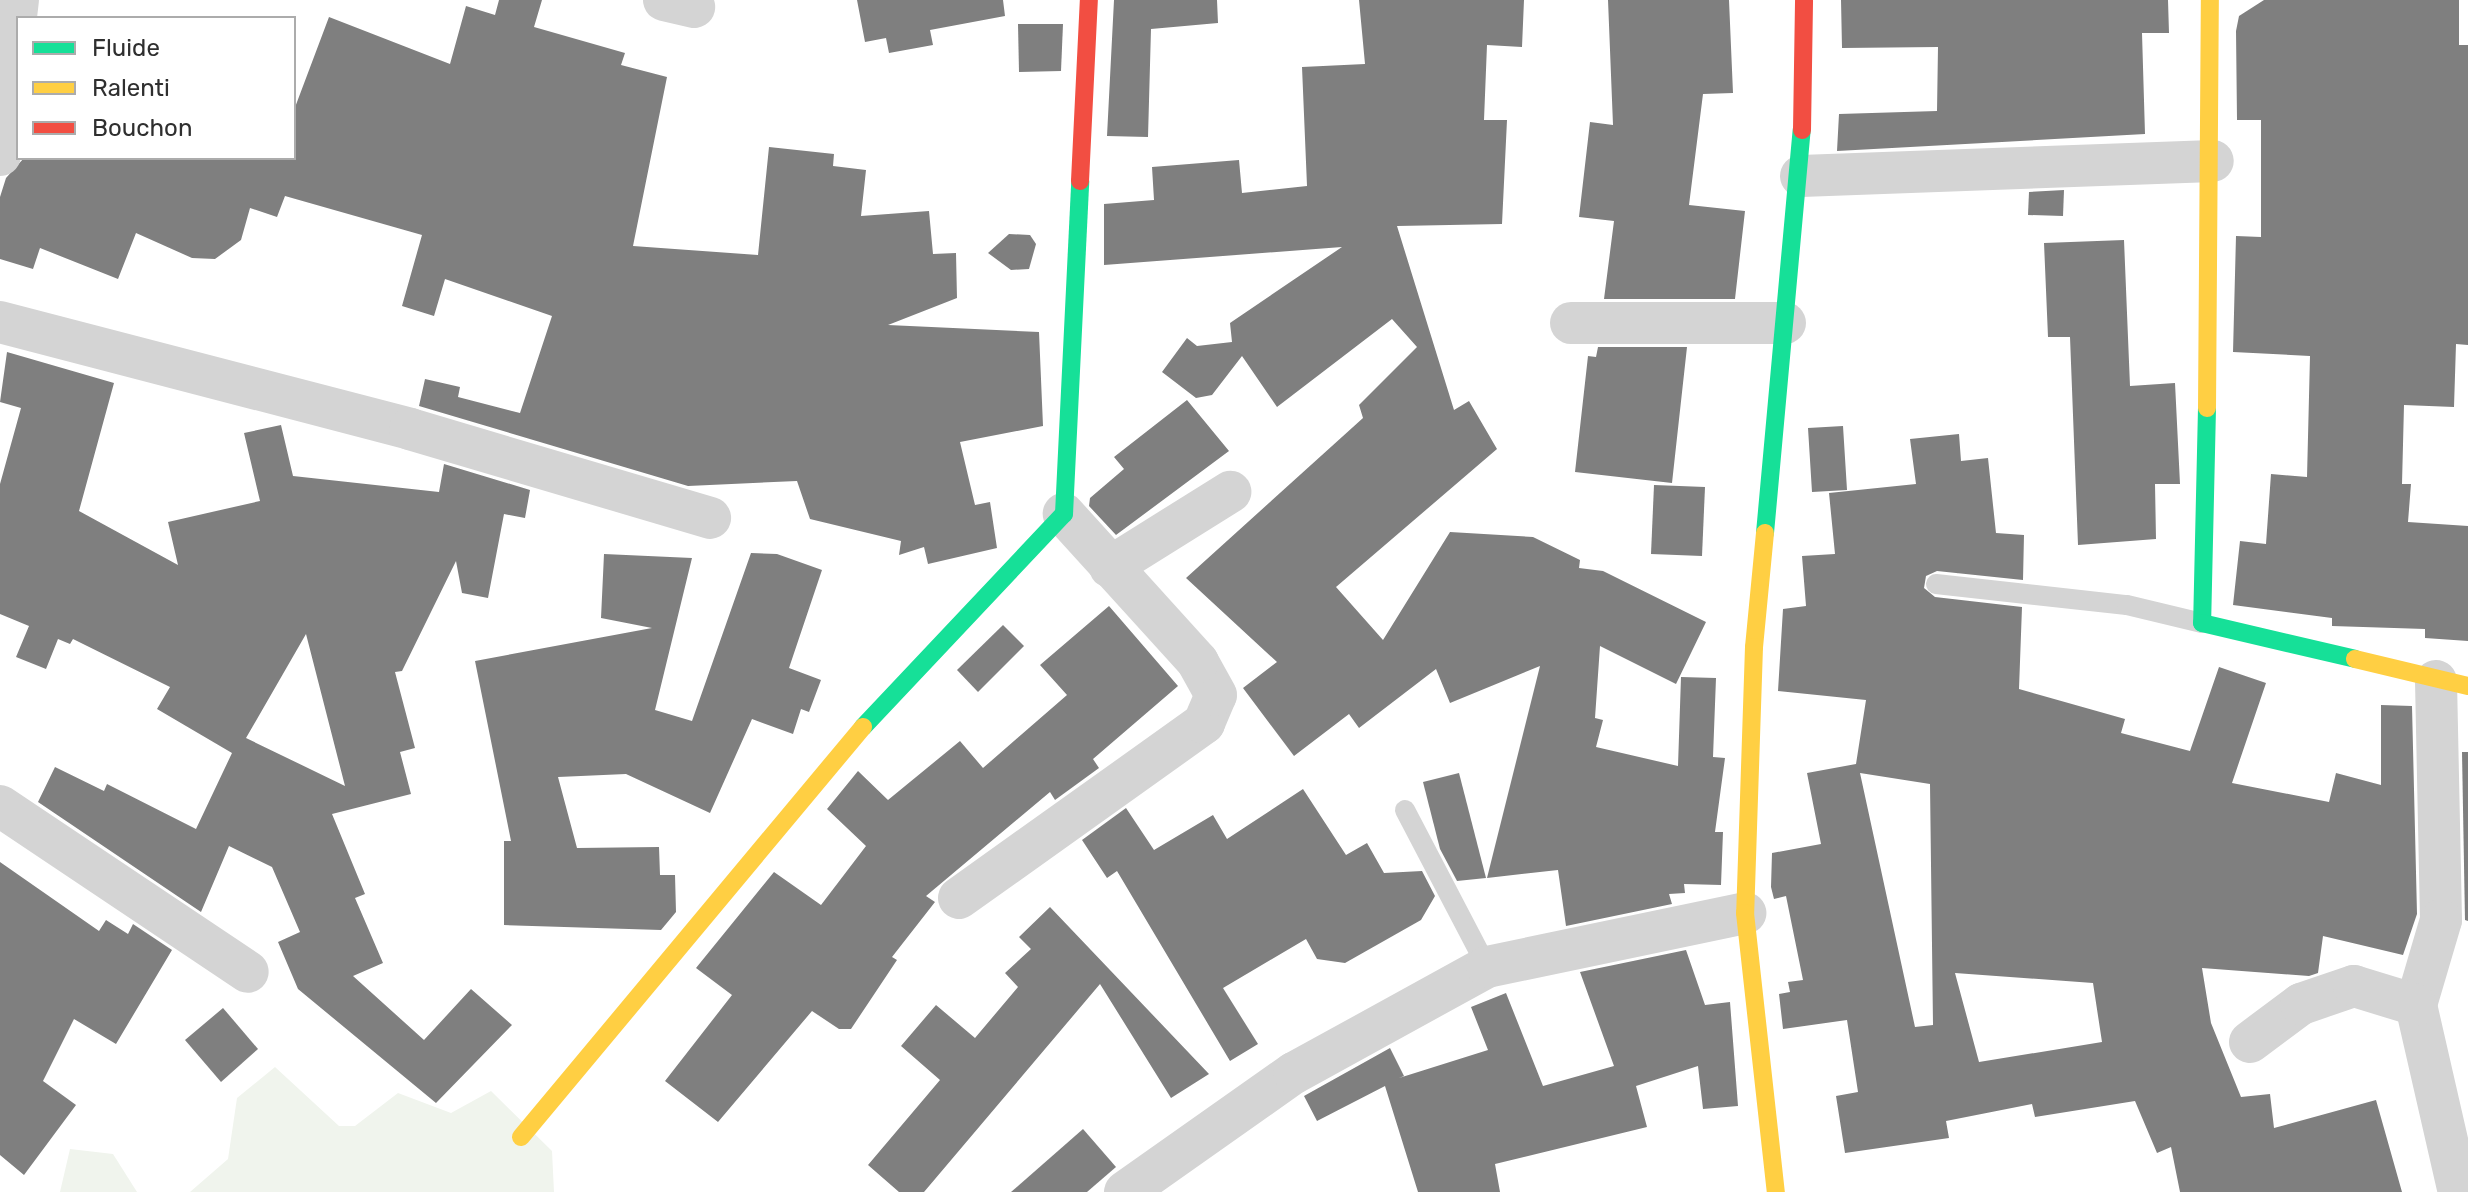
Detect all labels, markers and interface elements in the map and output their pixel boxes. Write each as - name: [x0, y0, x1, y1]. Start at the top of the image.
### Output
- legend: [16, 16, 296, 160]
- text: Fluide: [92, 34, 160, 62]
- text: Ralenti: [92, 74, 170, 102]
- text: Bouchon: [92, 114, 192, 142]

